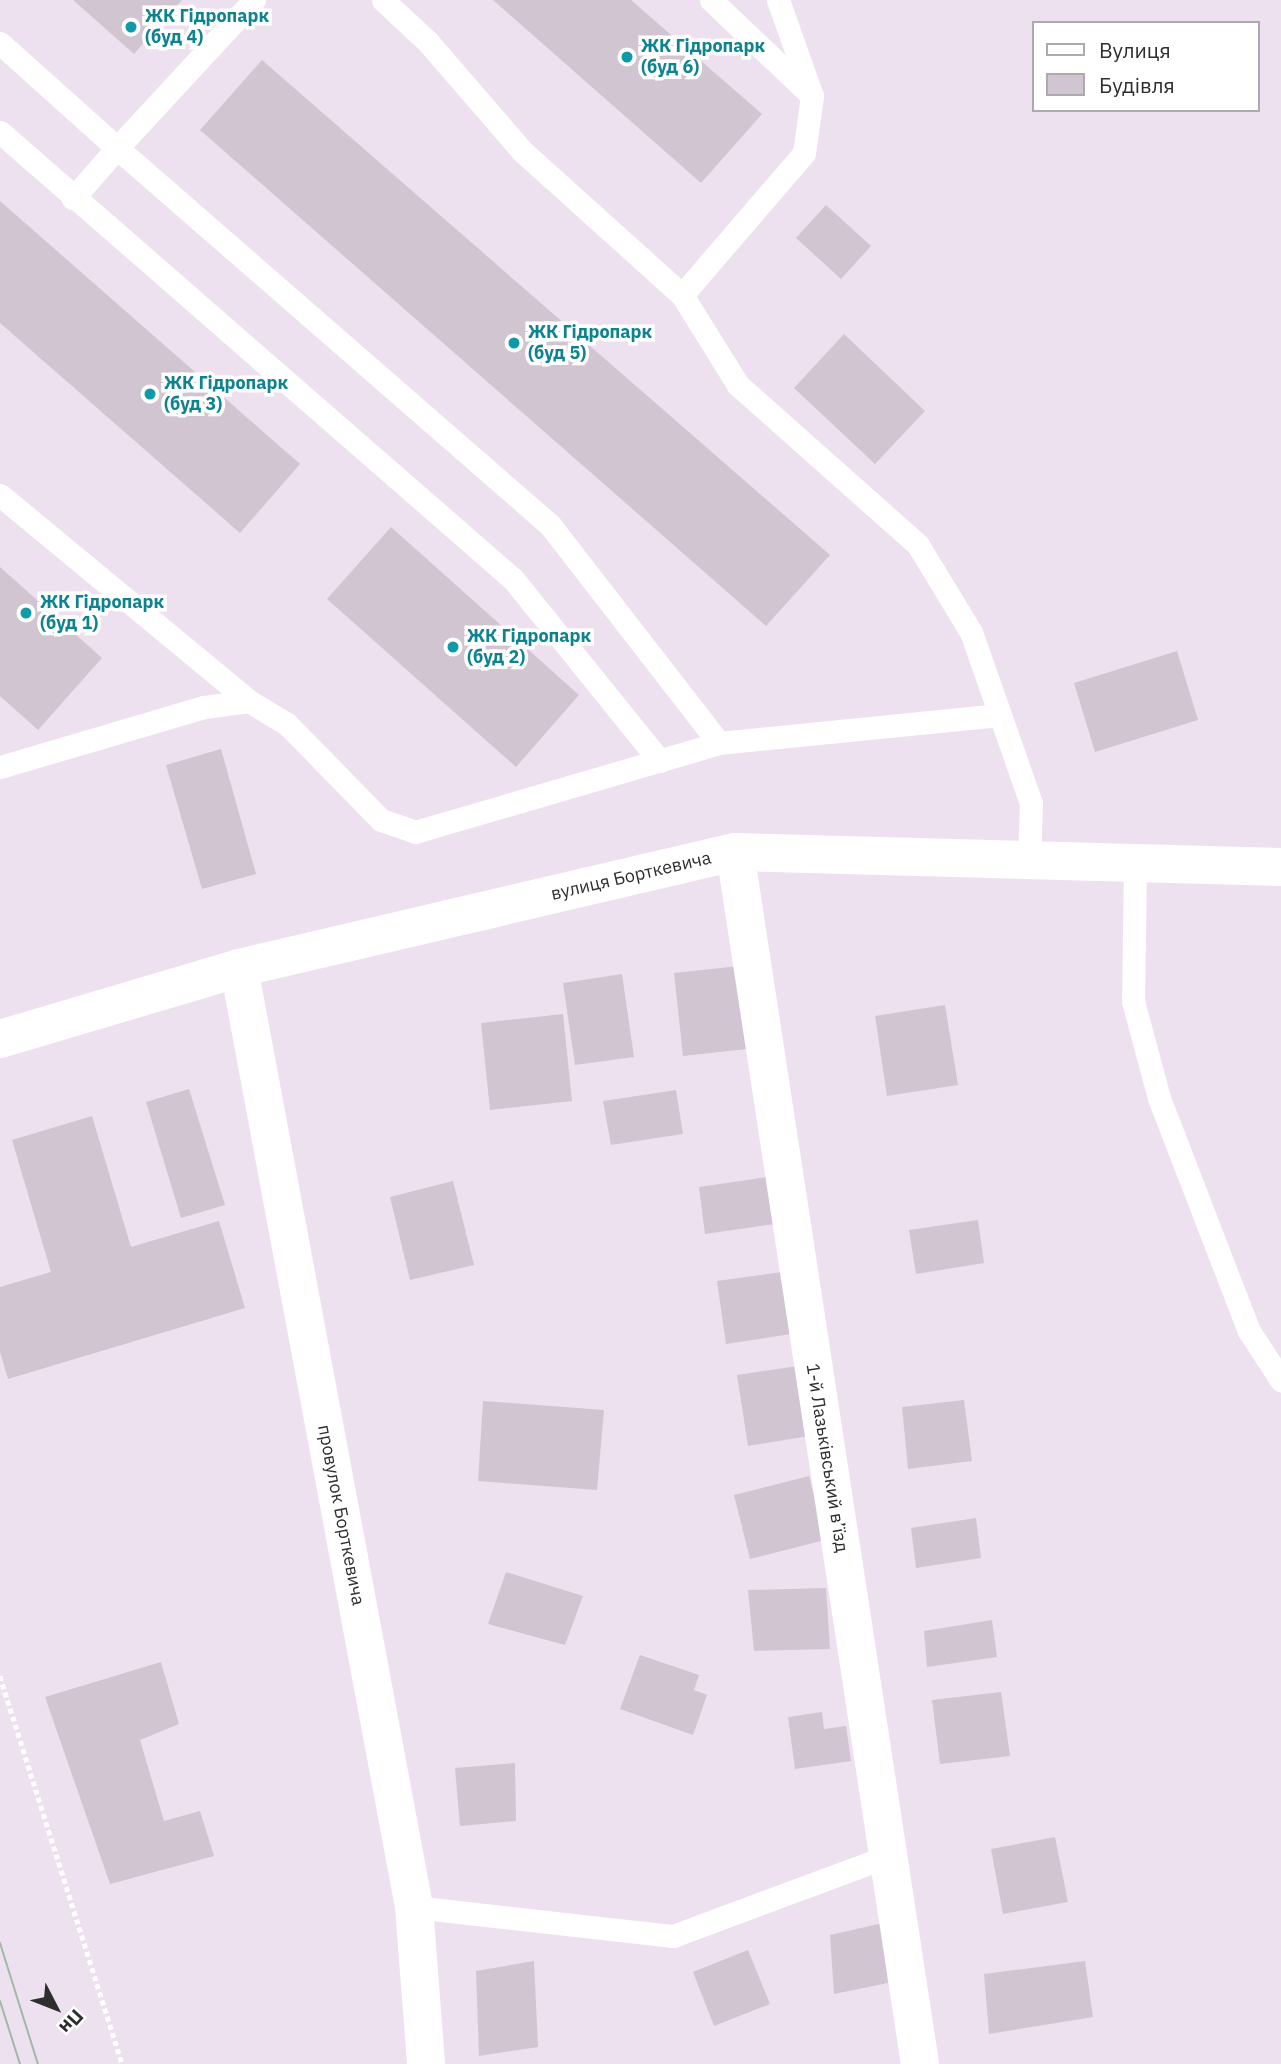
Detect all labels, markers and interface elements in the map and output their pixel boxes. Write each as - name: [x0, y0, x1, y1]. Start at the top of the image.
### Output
- place label: ЖК Гідропарк (буд 4): [145, 6, 269, 48]
- marker: ЖК Гідропарк (буд 4): [123, 19, 139, 35]
- legend: [1032, 21, 1260, 112]
- place label: ЖК Гідропарк (буд 6): [641, 36, 765, 78]
- text: Вулиця: [1099, 36, 1171, 64]
- marker: ЖК Гідропарк (буд 6): [619, 49, 635, 65]
- text: Будівля: [1099, 71, 1175, 99]
- place label: ЖК Гідропарк (буд 5): [528, 322, 652, 364]
- marker: ЖК Гідропарк (буд 5): [506, 335, 522, 351]
- place label: ЖК Гідропарк (буд 3): [164, 373, 288, 416]
- marker: ЖК Гідропарк (буд 3): [142, 386, 158, 402]
- place label: ЖК Гідропарк (буд 1): [40, 592, 164, 634]
- marker: ЖК Гідропарк (буд 1): [18, 605, 34, 621]
- place label: ЖК Гідропарк (буд 2): [467, 626, 591, 668]
- marker: ЖК Гідропарк (буд 2): [445, 639, 461, 655]
- street label: вулиця Борткевича: [549, 847, 713, 905]
- street label: 1-й Лазьківський в’їзд: [801, 1362, 853, 1554]
- street label: провулок Борткевича: [313, 1423, 369, 1607]
- north arrow: [21, 1973, 91, 2043]
- text: Пн: [54, 2005, 89, 2039]

